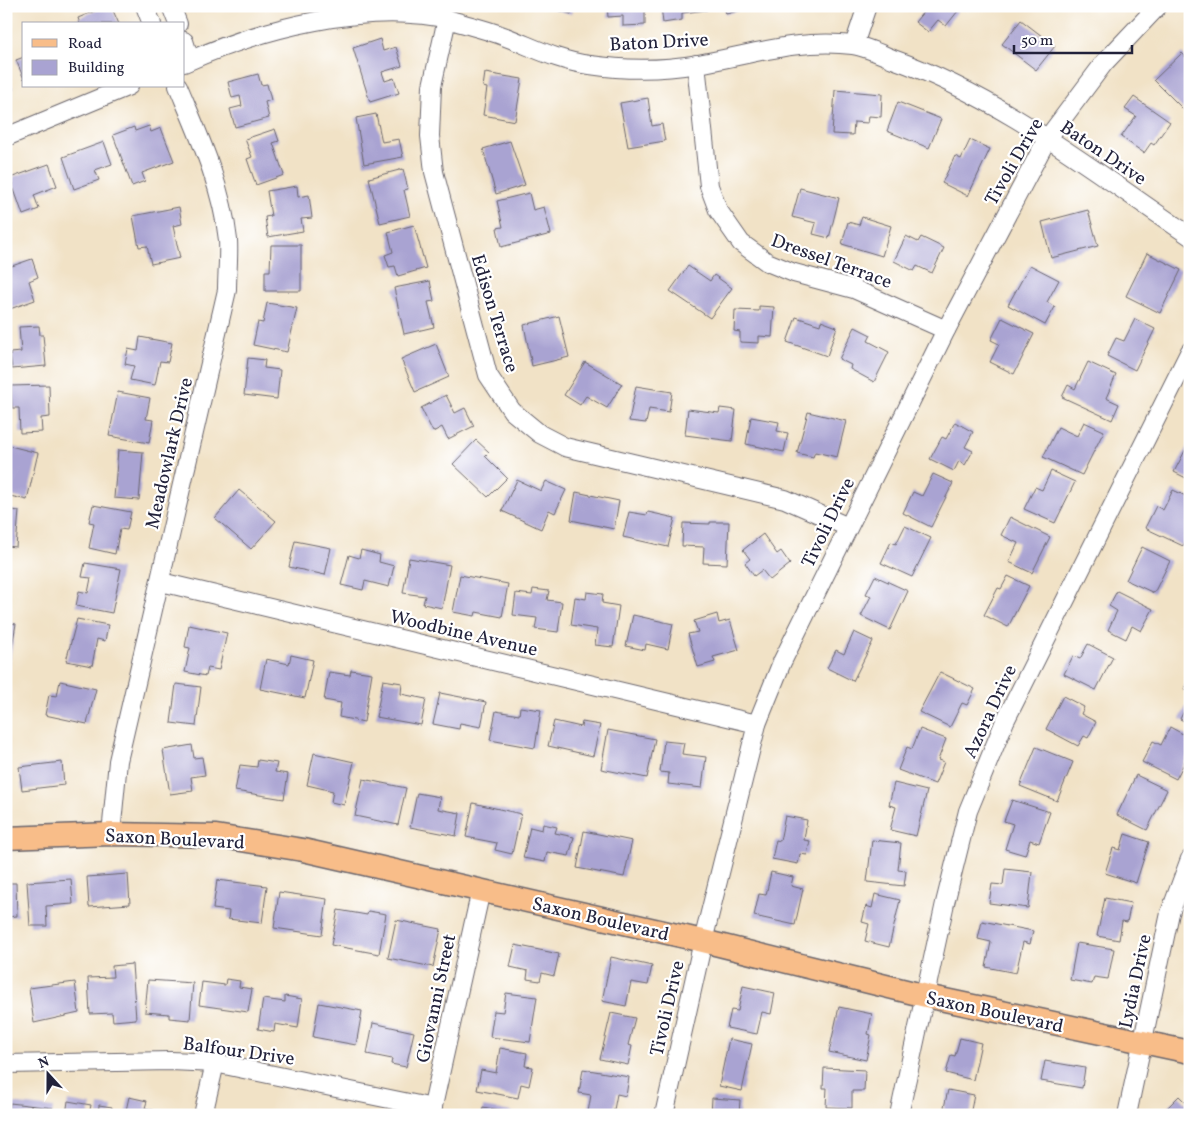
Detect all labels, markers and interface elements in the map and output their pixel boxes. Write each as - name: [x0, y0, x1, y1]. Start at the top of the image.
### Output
- legend: [22, 22, 185, 88]
- scale bar: [1014, 22, 1131, 54]
- street label: Baton Drive: [609, 27, 709, 59]
- text: 50 m: [1021, 31, 1053, 52]
- text: Road: [68, 34, 102, 55]
- text: Building: [68, 58, 125, 79]
- street label: Tivoli Drive: [979, 113, 1050, 211]
- street label: Baton Drive: [1055, 115, 1151, 192]
- street label: Dressel Terrace: [767, 228, 895, 296]
- street label: Edison Terrace: [464, 251, 524, 376]
- street label: Meadowlark Drive: [140, 375, 200, 532]
- street label: Tivoli Drive: [796, 473, 862, 572]
- street label: Woodbine Avenue: [387, 604, 540, 664]
- street label: Azora Drive: [958, 661, 1024, 763]
- street label: Saxon Boulevard: [104, 823, 245, 857]
- street label: Saxon Boulevard: [529, 892, 672, 948]
- street label: Giovanni Street: [411, 931, 463, 1065]
- street label: Lydia Drive: [1113, 932, 1159, 1031]
- street label: Tivoli Drive: [644, 958, 692, 1059]
- street label: Saxon Boulevard: [923, 986, 1066, 1040]
- street label: Balfour Drive: [181, 1031, 296, 1073]
- north arrow: [22, 1048, 72, 1098]
- text: N: [36, 1053, 52, 1074]

